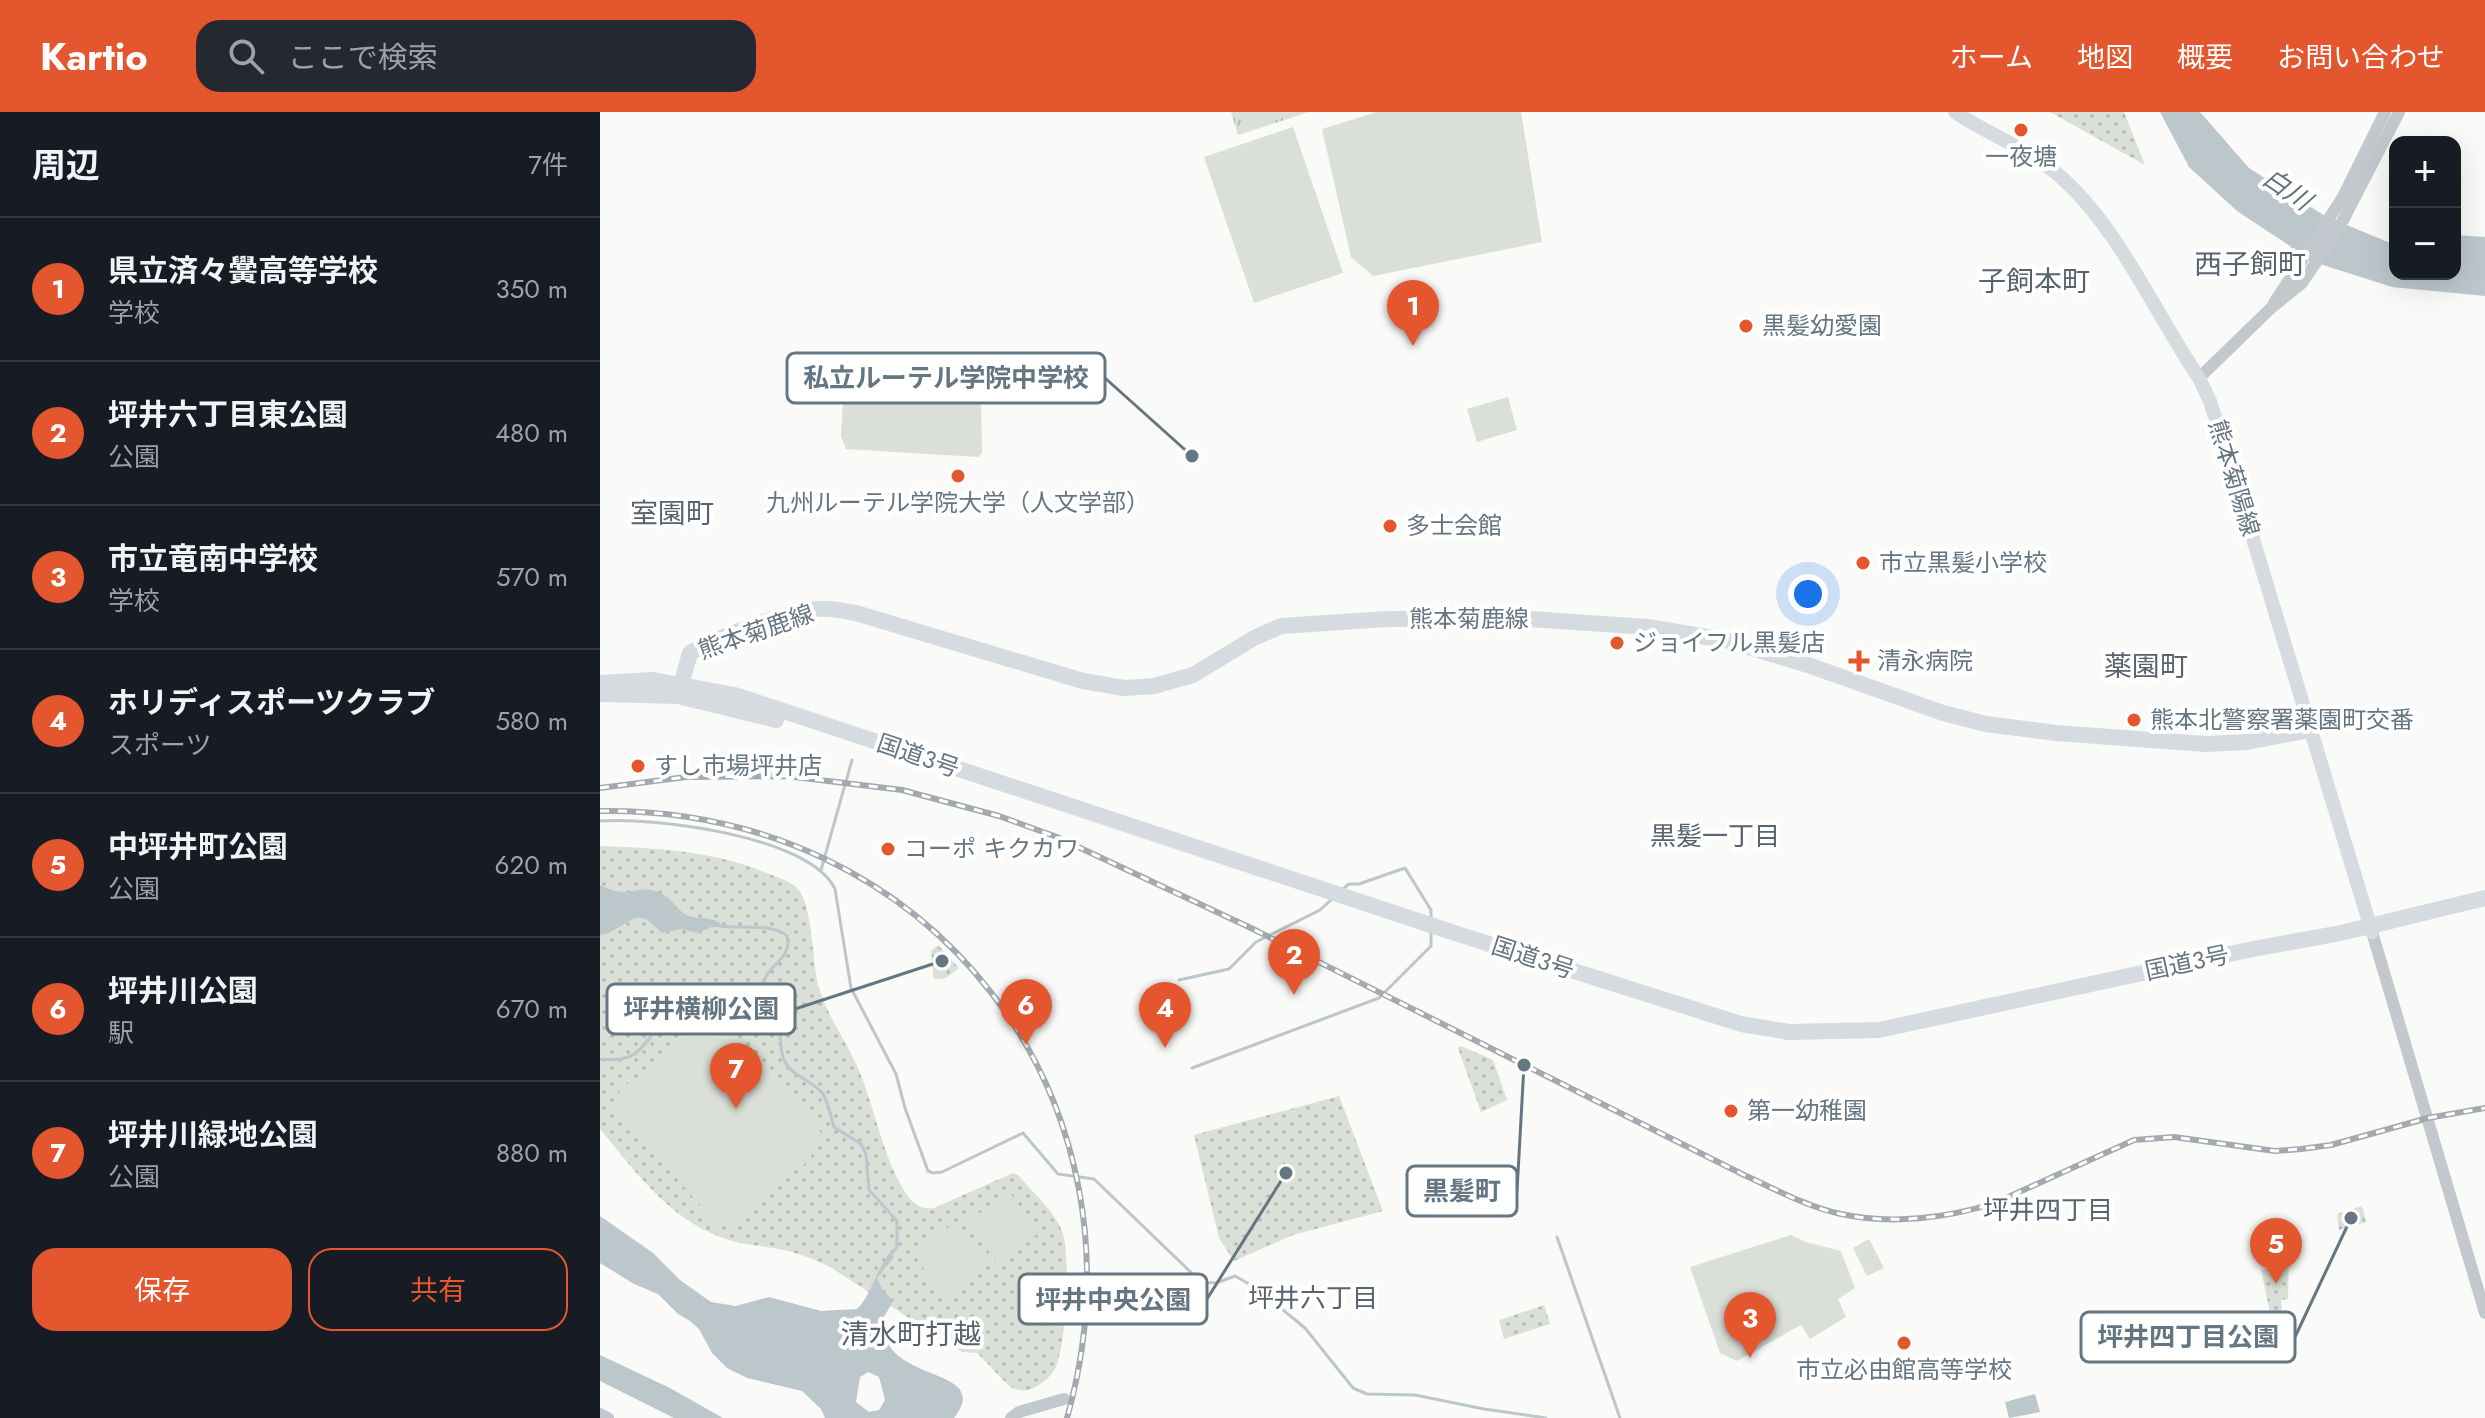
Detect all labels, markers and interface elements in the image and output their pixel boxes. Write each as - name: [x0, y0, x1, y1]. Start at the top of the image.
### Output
- search box: [196, 20, 756, 92]
- text: Kartio: [40, 29, 148, 84]
- icon: search: [224, 34, 268, 78]
- text: ここで検索: [288, 36, 438, 79]
- text: ホーム: [1950, 37, 2033, 78]
- text: 地図: [2077, 37, 2133, 78]
- text: 概要: [2177, 37, 2233, 78]
- text: お問い合わせ: [2277, 37, 2445, 78]
- marker: 一夜塘: [2012, 121, 2030, 139]
- map controls: [2389, 136, 2461, 280]
- button: +: [2389, 136, 2461, 208]
- place label: 一夜塘: [1985, 139, 2057, 174]
- text: 周辺: [32, 141, 100, 190]
- text: 7件: [528, 146, 568, 184]
- water label: 白川: [2255, 159, 2322, 221]
- button: −: [2389, 208, 2461, 280]
- district label: 西子飼町: [2194, 244, 2306, 285]
- text: 県立済々黌高等学校: [108, 249, 378, 292]
- district label: 子飼本町: [1978, 261, 2090, 302]
- text: 1: [51, 270, 65, 308]
- text: 350 m: [495, 270, 568, 308]
- pin: 1: [1387, 280, 1439, 346]
- text: 学校: [108, 294, 160, 332]
- place label: 黒髪幼愛園: [1762, 308, 1882, 343]
- marker: 黒髪幼愛園: [1737, 317, 1755, 335]
- callout: 私立ルーテル学院中学校: [787, 353, 1105, 403]
- text: 私立ルーテル学院中学校: [803, 359, 1089, 397]
- text: 坪井六丁目東公園: [108, 393, 348, 436]
- text: 2: [49, 414, 67, 452]
- text: 480 m: [495, 414, 568, 452]
- street label: 熊本菊陽線: [2200, 415, 2269, 540]
- text: 公園: [108, 438, 160, 476]
- marker: 九州ルーテル学院大学（人文学部）: [949, 467, 967, 485]
- place label: 九州ルーテル学院大学（人文学部）: [766, 485, 1150, 520]
- district label: 室園町: [630, 493, 714, 534]
- place label: 多士会館: [1406, 508, 1502, 543]
- marker: 多士会館: [1381, 517, 1399, 535]
- text: 市立竜南中学校: [108, 537, 318, 580]
- place label: 市立黒髪小学校: [1879, 545, 2047, 580]
- marker: 市立黒髪小学校: [1854, 554, 1872, 572]
- text: 3: [50, 558, 66, 596]
- text: 570 m: [496, 558, 568, 596]
- your location: [1788, 574, 1828, 614]
- text: 学校: [108, 582, 160, 620]
- street label: 熊本菊鹿線: [693, 595, 818, 668]
- street label: 熊本菊鹿線: [1409, 601, 1529, 636]
- place label: ジョイフル黒髪店: [1633, 625, 1825, 660]
- marker: ジョイフル黒髪店: [1608, 634, 1626, 652]
- place label: 清永病院: [1877, 643, 1973, 678]
- district label: 薬園町: [2104, 646, 2188, 687]
- marker: 清永病院: [1848, 650, 1870, 672]
- text: ホリディスポーツクラブ: [108, 681, 435, 724]
- text: 4: [49, 702, 67, 740]
- text: 580 m: [495, 702, 568, 740]
- place label: 熊本北警察署薬園町交番: [2150, 702, 2414, 737]
- marker: 熊本北警察署薬園町交番: [2125, 711, 2143, 729]
- street label: 国道3号: [872, 725, 964, 786]
- text: スポーツ: [108, 726, 211, 764]
- place label: すし市場坪井店: [654, 748, 822, 783]
- marker: すし市場坪井店: [629, 757, 647, 775]
- district label: 黒髪一丁目: [1650, 817, 1780, 855]
- text: 中坪井町公園: [108, 825, 288, 868]
- place label: コーポ キクカワ: [904, 831, 1079, 866]
- marker: コーポ キクカワ: [879, 840, 897, 858]
- text: 5: [50, 846, 66, 884]
- text: 620 m: [495, 846, 568, 884]
- text: 公園: [108, 870, 160, 908]
- street label: 国道3号: [1487, 928, 1579, 987]
- pin: 2: [1268, 929, 1320, 995]
- street label: 国道3号: [2142, 937, 2232, 988]
- text: 坪井川公園: [108, 969, 258, 1012]
- pin: 6: [1000, 979, 1052, 1045]
- pin: 4: [1139, 982, 1191, 1048]
- callout: 坪井横柳公園: [607, 984, 795, 1034]
- text: 6: [49, 990, 67, 1028]
- text: 670 m: [496, 990, 568, 1028]
- text: 坪井横柳公園: [623, 990, 779, 1028]
- text: 駅: [108, 1014, 134, 1052]
- pin: 7: [710, 1043, 762, 1109]
- place label: 第一幼稚園: [1747, 1093, 1867, 1128]
- marker: 第一幼稚園: [1722, 1102, 1740, 1120]
- text: 坪井川緑地公園: [108, 1113, 318, 1156]
- text: 7: [50, 1134, 66, 1172]
- text: 880 m: [496, 1134, 568, 1172]
- text: 公園: [108, 1158, 160, 1196]
- callout: 黒髪町: [1407, 1166, 1517, 1216]
- text: 黒髪町: [1423, 1172, 1501, 1210]
- district label: 坪井四丁目: [1983, 1191, 2113, 1229]
- pin: 5: [2250, 1218, 2302, 1284]
- button: 保存: [32, 1248, 292, 1331]
- button: 共有: [308, 1248, 568, 1331]
- callout: 坪井中央公園: [1019, 1274, 1207, 1324]
- district label: 坪井六丁目: [1248, 1279, 1378, 1317]
- text: 坪井中央公園: [1035, 1281, 1191, 1319]
- pin: 3: [1724, 1292, 1776, 1358]
- callout: 坪井四丁目公園: [2081, 1312, 2295, 1362]
- district label: 清水町打越: [841, 1314, 981, 1355]
- text: 坪井四丁目公園: [2097, 1318, 2279, 1356]
- marker: 市立必由館高等学校: [1895, 1334, 1913, 1352]
- place label: 市立必由館高等学校: [1796, 1352, 2012, 1387]

